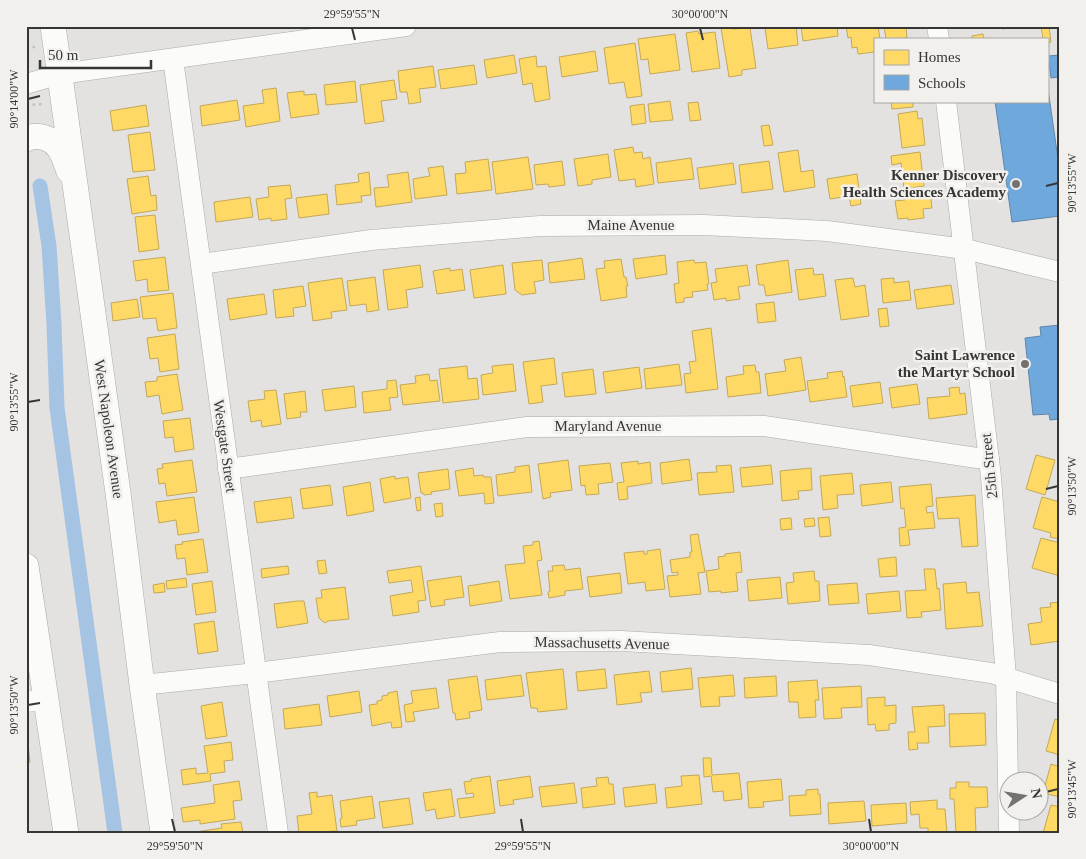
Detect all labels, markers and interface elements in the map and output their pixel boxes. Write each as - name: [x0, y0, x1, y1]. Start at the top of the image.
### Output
- text: 29°59'55"N: [324, 7, 381, 21]
- text: 30°00'00"N: [672, 7, 729, 21]
- scale bar: [40, 38, 151, 70]
- legend: [874, 38, 1048, 102]
- text: 50 m: [48, 47, 79, 63]
- text: Homes: [918, 49, 961, 65]
- text: 90°14'00"W: [7, 69, 21, 129]
- text: Schools: [918, 75, 966, 91]
- text: 90°13'55"W: [1065, 153, 1079, 213]
- place label: Kenner Discovery Health Sciences Academy: [843, 167, 1006, 200]
- marker: Kenner Discovery Health Sciences Academy: [1010, 178, 1022, 190]
- street label: Maine Avenue: [588, 217, 675, 233]
- place label: Saint Lawrence the Martyr School: [898, 347, 1015, 380]
- street label: West Napoleon Avenue: [91, 358, 127, 500]
- marker: Saint Lawrence the Martyr School: [1019, 358, 1031, 370]
- text: 90°13'55"W: [7, 372, 21, 432]
- street label: Westgate Street: [211, 399, 240, 494]
- street label: Maryland Avenue: [555, 418, 662, 434]
- street label: 25th Street: [978, 432, 1000, 499]
- text: 90°13'50"W: [1065, 456, 1079, 516]
- street label: Massachusetts Avenue: [534, 634, 670, 652]
- text: 90°13'50"W: [7, 675, 21, 735]
- text: 90°13'45"W: [1065, 759, 1079, 819]
- north arrow: [998, 772, 1048, 822]
- text: N: [1028, 787, 1045, 800]
- text: 29°59'50"N: [147, 839, 204, 853]
- text: 29°59'55"N: [495, 839, 552, 853]
- text: 30°00'00"N: [843, 839, 900, 853]

